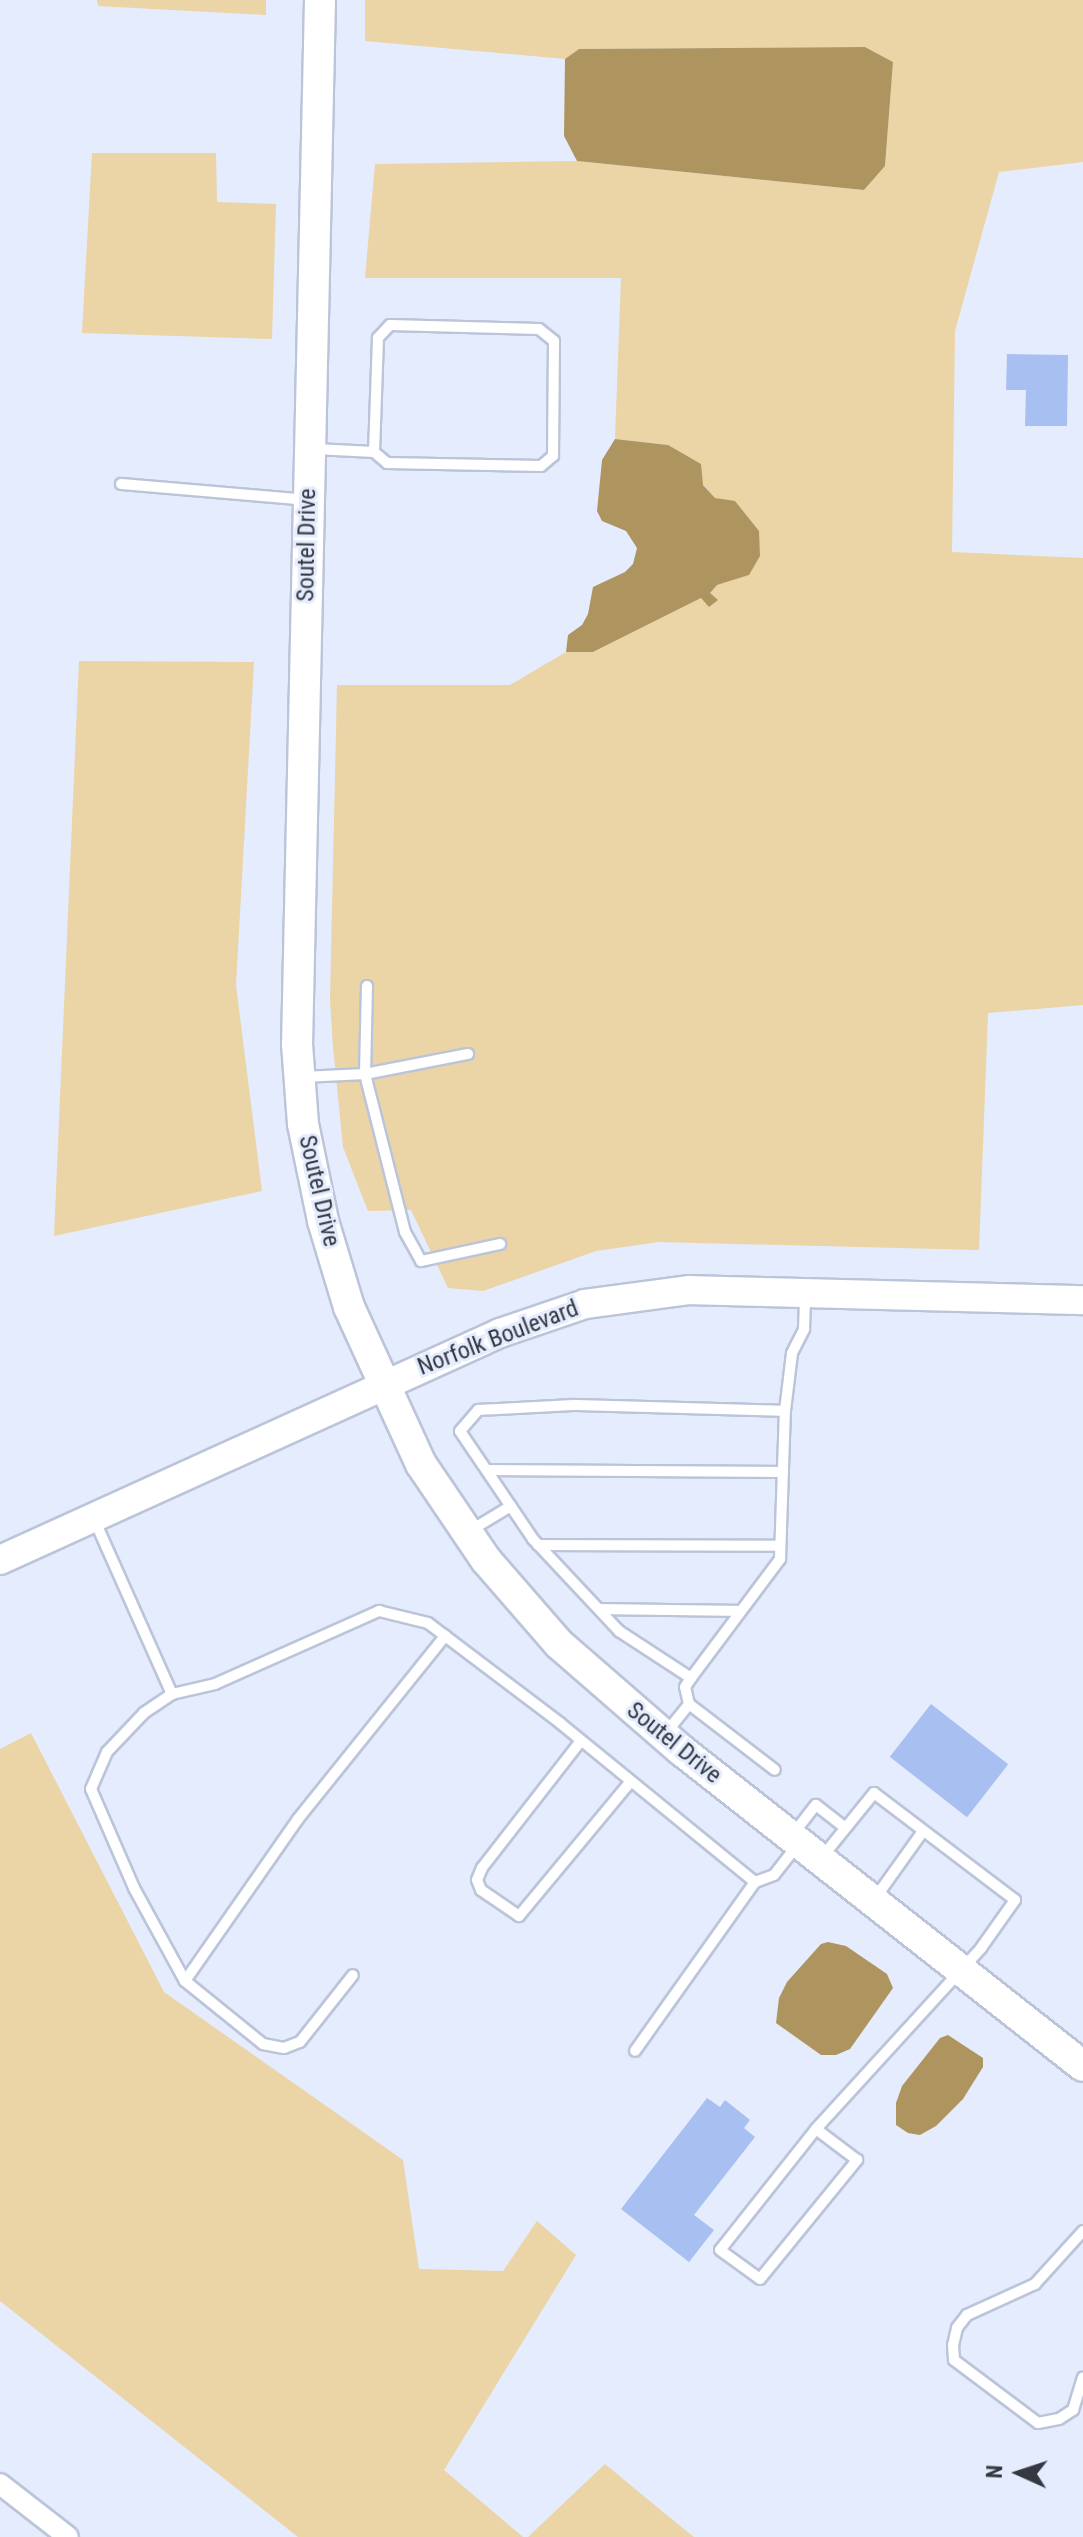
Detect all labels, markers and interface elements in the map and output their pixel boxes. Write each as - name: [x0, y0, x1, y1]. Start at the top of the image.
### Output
- street label: Soutel Drive: [292, 488, 322, 602]
- street label: Soutel Drive: [292, 1133, 346, 1249]
- street label: Norfolk Boulevard: [414, 1294, 582, 1382]
- street label: Soutel Drive: [621, 1696, 727, 1790]
- north arrow: [979, 2433, 1059, 2513]
- text: N: [982, 2464, 1007, 2479]

